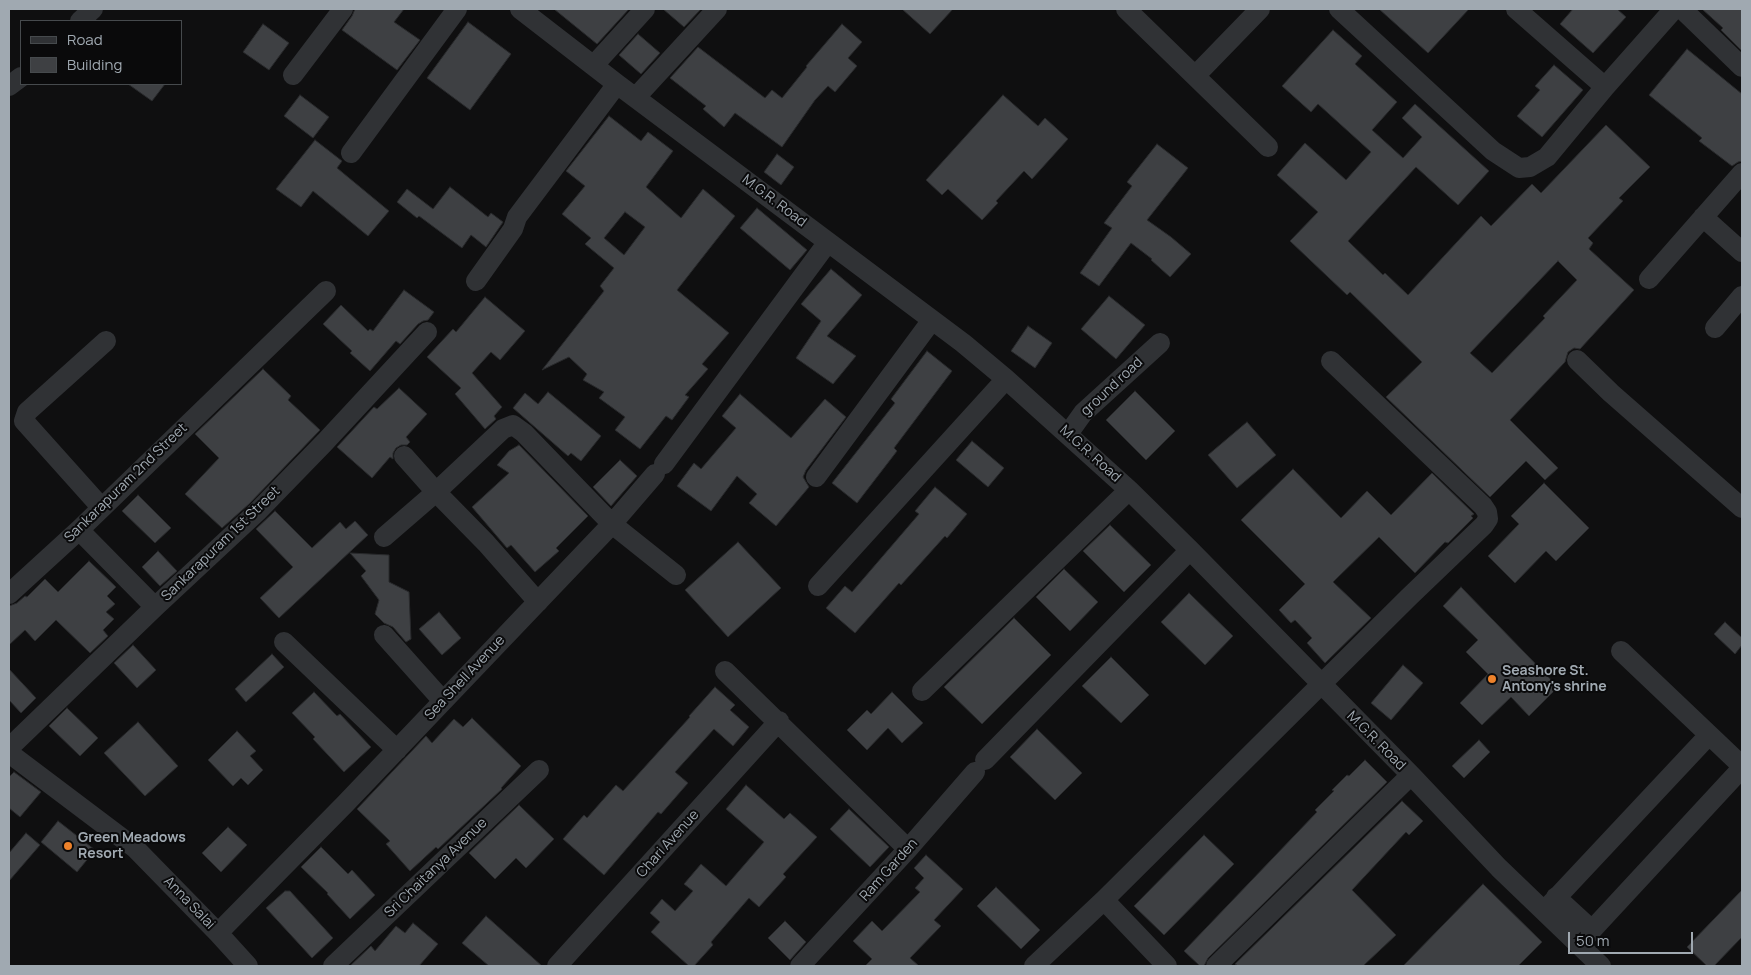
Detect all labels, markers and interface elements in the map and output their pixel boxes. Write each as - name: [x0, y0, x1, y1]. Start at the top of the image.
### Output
- legend: [20, 20, 182, 85]
- text: Road: [67, 29, 103, 50]
- text: Building: [67, 54, 122, 75]
- street label: M.G.R. Road: [738, 171, 810, 231]
- street label: ground road: [1078, 354, 1146, 420]
- street label: Sankarapuram 2nd Street: [61, 420, 191, 546]
- street label: M.G.R. Road: [1056, 422, 1124, 486]
- street label: Sankarapuram 1st Street: [158, 483, 284, 605]
- street label: Sea Shell Avenue: [421, 632, 509, 724]
- place label: Seashore St. Antony's shrine: [1502, 663, 1607, 696]
- marker: Seashore St. Antony's shrine: [1486, 673, 1498, 685]
- street label: M.G.R. Road: [1343, 708, 1409, 774]
- street label: Chari Avenue: [633, 807, 703, 881]
- street label: Sri Chaitanya Avenue: [381, 815, 491, 921]
- place label: Green Meadows Resort: [78, 830, 186, 862]
- street label: Ram Garden: [857, 835, 921, 905]
- marker: Green Meadows Resort: [62, 840, 74, 852]
- street label: Anna Salai: [160, 873, 218, 933]
- scale bar: [1571, 922, 1696, 954]
- text: 50 m: [1576, 930, 1610, 951]

